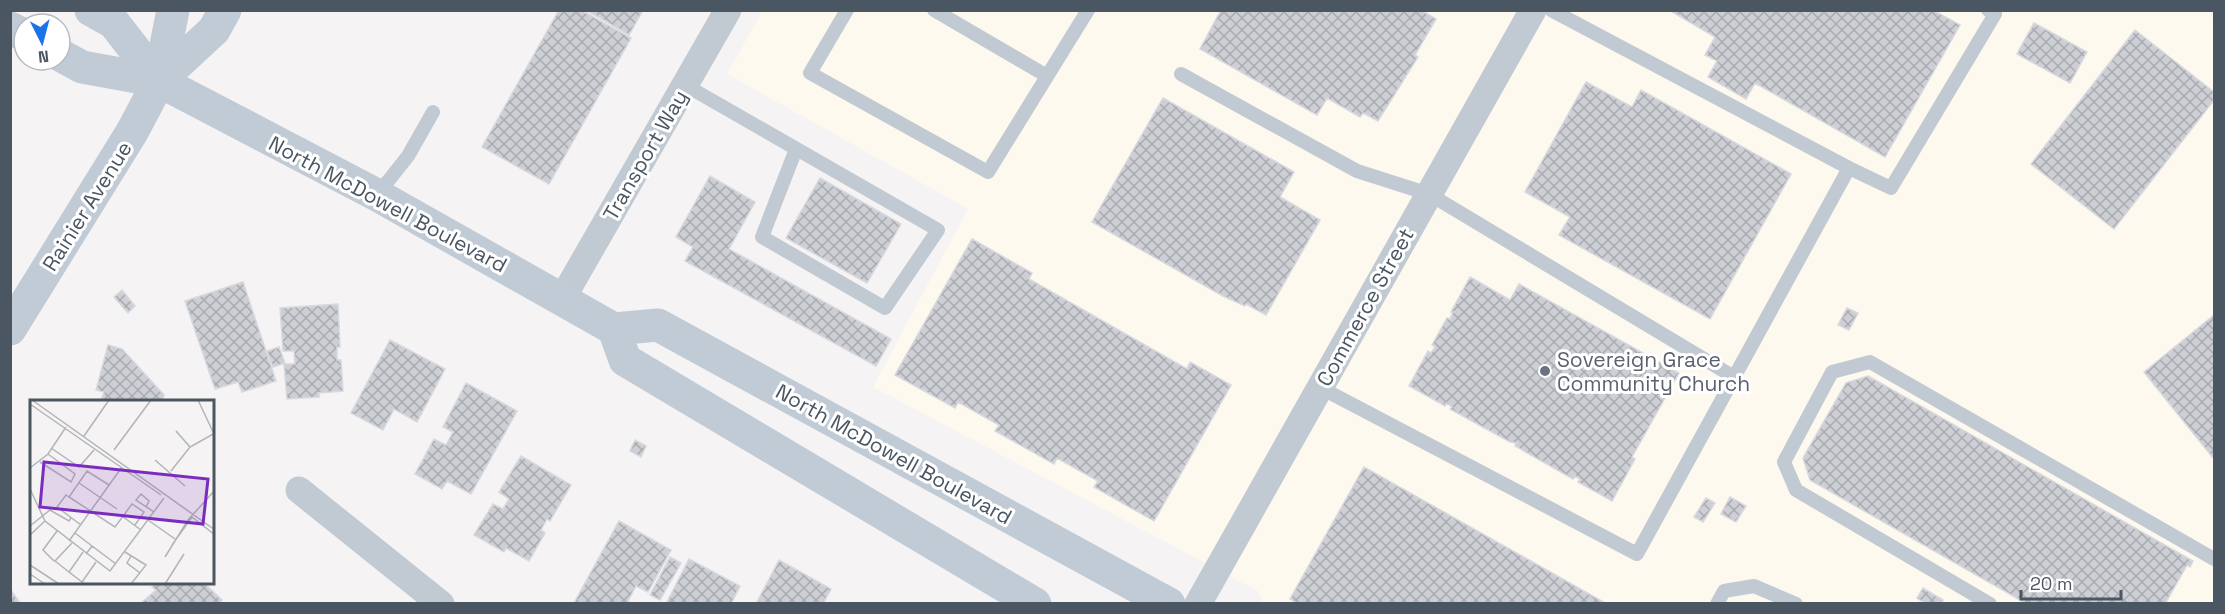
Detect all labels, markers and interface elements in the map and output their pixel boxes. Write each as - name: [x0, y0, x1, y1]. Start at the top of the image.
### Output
- north arrow: [12, 12, 72, 72]
- text: N: [37, 45, 50, 67]
- street label: Transport Way: [597, 85, 693, 225]
- street label: North McDowell Boulevard: [264, 130, 512, 278]
- street label: Rainier Avenue: [36, 136, 138, 276]
- street label: Commerce Street: [1310, 223, 1420, 391]
- place label: Sovereign Grace Community Church: [1557, 346, 1750, 397]
- marker: Sovereign Grace Community Church: [1538, 364, 1552, 378]
- street label: North McDowell Boulevard: [771, 378, 1017, 530]
- inset map: [30, 400, 214, 584]
- scale bar: [2021, 563, 2122, 601]
- text: 20 m: [2030, 572, 2073, 595]

